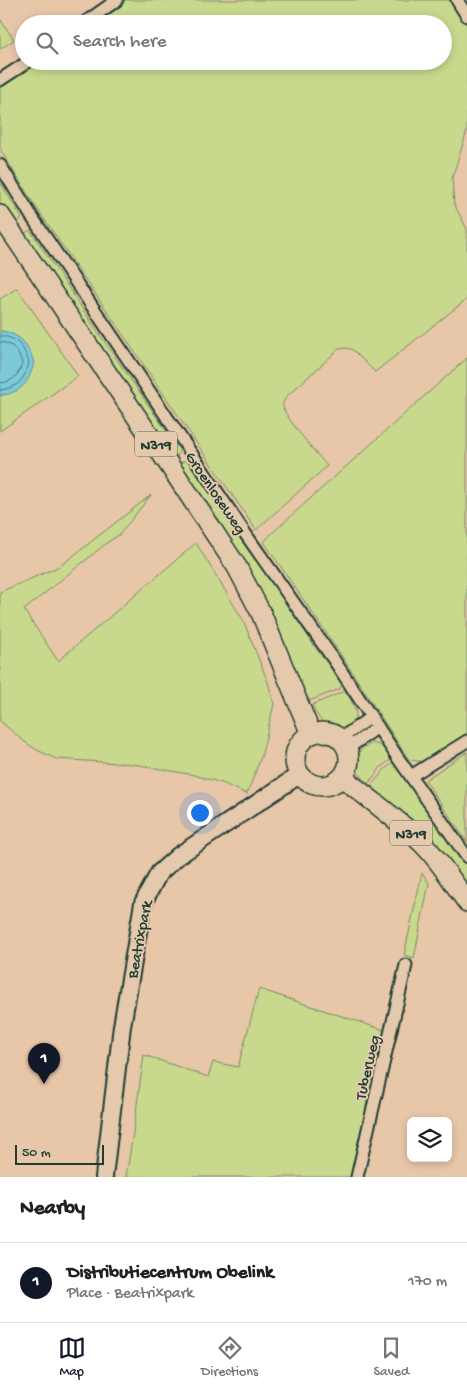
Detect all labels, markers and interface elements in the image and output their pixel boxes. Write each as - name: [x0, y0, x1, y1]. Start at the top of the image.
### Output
- search box: [15, 15, 452, 70]
- icon: search: [33, 29, 61, 57]
- text: Search here: [73, 31, 167, 54]
- road number: N319: [135, 432, 177, 456]
- street label: Groenloseweg: [179, 449, 249, 539]
- your location: [187, 800, 213, 826]
- road number: N319: [390, 820, 432, 846]
- street label: Beatrixpark: [124, 897, 159, 981]
- street label: Tuberweg: [353, 1034, 386, 1103]
- pin: 1: [28, 1043, 60, 1084]
- map controls: [407, 1117, 452, 1162]
- button: layers: [407, 1117, 452, 1162]
- scale bar: [15, 1142, 104, 1165]
- text: 50 m: [22, 1145, 51, 1162]
- text: Nearby: [20, 1197, 85, 1222]
- text: Distributiecentrum Obelink: [67, 1262, 273, 1285]
- text: 1: [33, 1273, 39, 1292]
- text: 170 m: [408, 1273, 447, 1292]
- text: Place · Beatrixpark: [67, 1285, 193, 1304]
- tab: Map: [58, 1334, 86, 1381]
- tab: Directions: [201, 1334, 258, 1381]
- tab: Saved: [373, 1334, 409, 1381]

